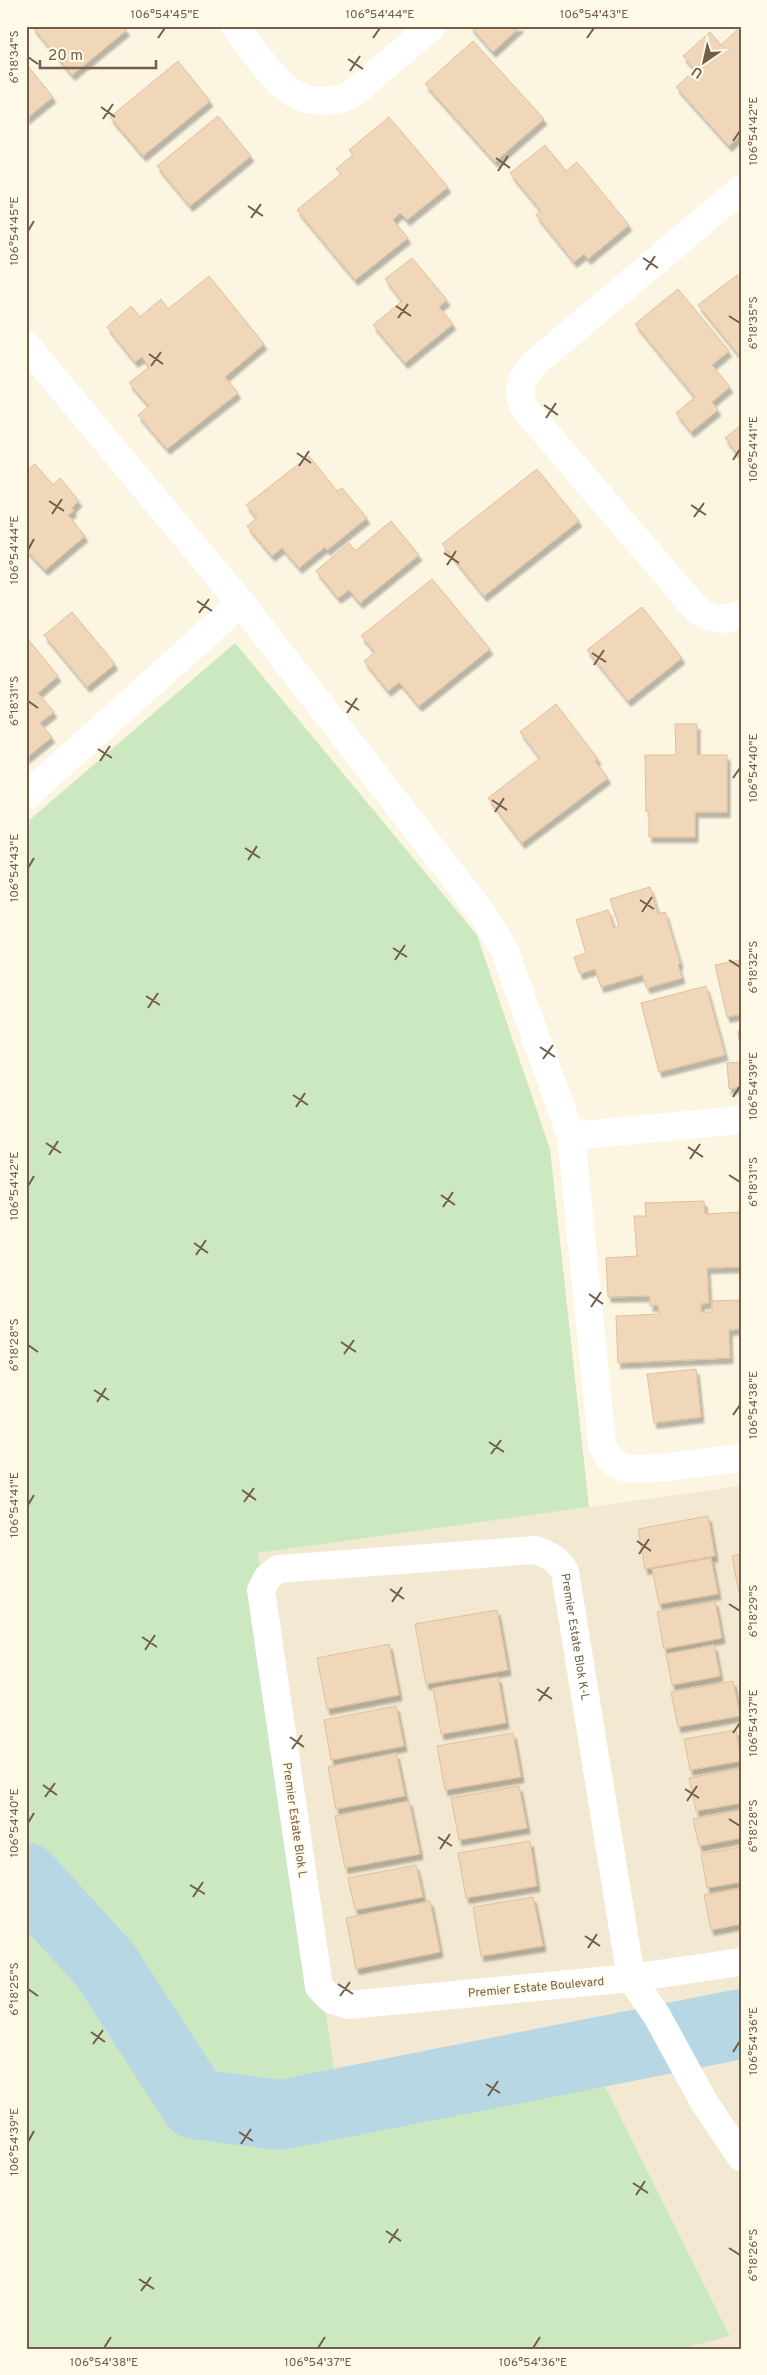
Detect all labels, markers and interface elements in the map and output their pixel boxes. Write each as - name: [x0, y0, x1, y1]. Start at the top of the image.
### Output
- text: 106°54'45"E: [131, 7, 199, 23]
- text: 106°54'44"E: [346, 7, 414, 23]
- text: 106°54'43"E: [560, 7, 628, 23]
- text: 6°18'34"S: [7, 30, 23, 84]
- scale bar: [40, 38, 156, 70]
- north arrow: [680, 38, 730, 88]
- text: 20 m: [48, 47, 83, 66]
- text: U: [689, 62, 706, 81]
- text: 106°54'42"E: [746, 97, 762, 165]
- text: 106°54'45"E: [7, 197, 23, 265]
- text: 6°18'35"S: [746, 296, 762, 350]
- text: 106°54'41"E: [746, 416, 762, 482]
- text: 106°54'44"E: [7, 516, 23, 584]
- text: 6°18'31"S: [7, 676, 23, 726]
- text: 106°54'40"E: [746, 733, 762, 803]
- text: 106°54'43"E: [7, 834, 23, 902]
- text: 6°18'32"S: [746, 941, 762, 993]
- text: 106°54'39"E: [746, 1052, 762, 1120]
- text: 106°54'42"E: [7, 1152, 23, 1220]
- text: 6°18'31"S: [746, 1157, 762, 1207]
- text: 6°18'28"S: [7, 1318, 23, 1372]
- text: 106°54'38"E: [746, 1371, 762, 1439]
- text: 106°54'41"E: [7, 1472, 23, 1538]
- street label: Premier Estate Blok K-L: [556, 1572, 593, 1702]
- text: 6°18'29"S: [746, 1585, 762, 1637]
- text: 106°54'37"E: [746, 1689, 762, 1757]
- street label: Premier Estate Blok L: [278, 1762, 310, 1879]
- text: 106°54'40"E: [7, 1788, 23, 1858]
- text: 6°18'28"S: [746, 1799, 762, 1853]
- text: 6°18'25"S: [7, 1962, 23, 2016]
- street label: Premier Estate Boulevard: [467, 1974, 605, 2002]
- text: 106°54'36"E: [746, 2007, 762, 2075]
- text: 106°54'39"E: [7, 2108, 23, 2176]
- text: 6°18'26"S: [746, 2229, 762, 2281]
- text: 106°54'38"E: [70, 2355, 138, 2371]
- text: 106°54'37"E: [284, 2355, 352, 2371]
- text: 106°54'36"E: [499, 2355, 567, 2371]

